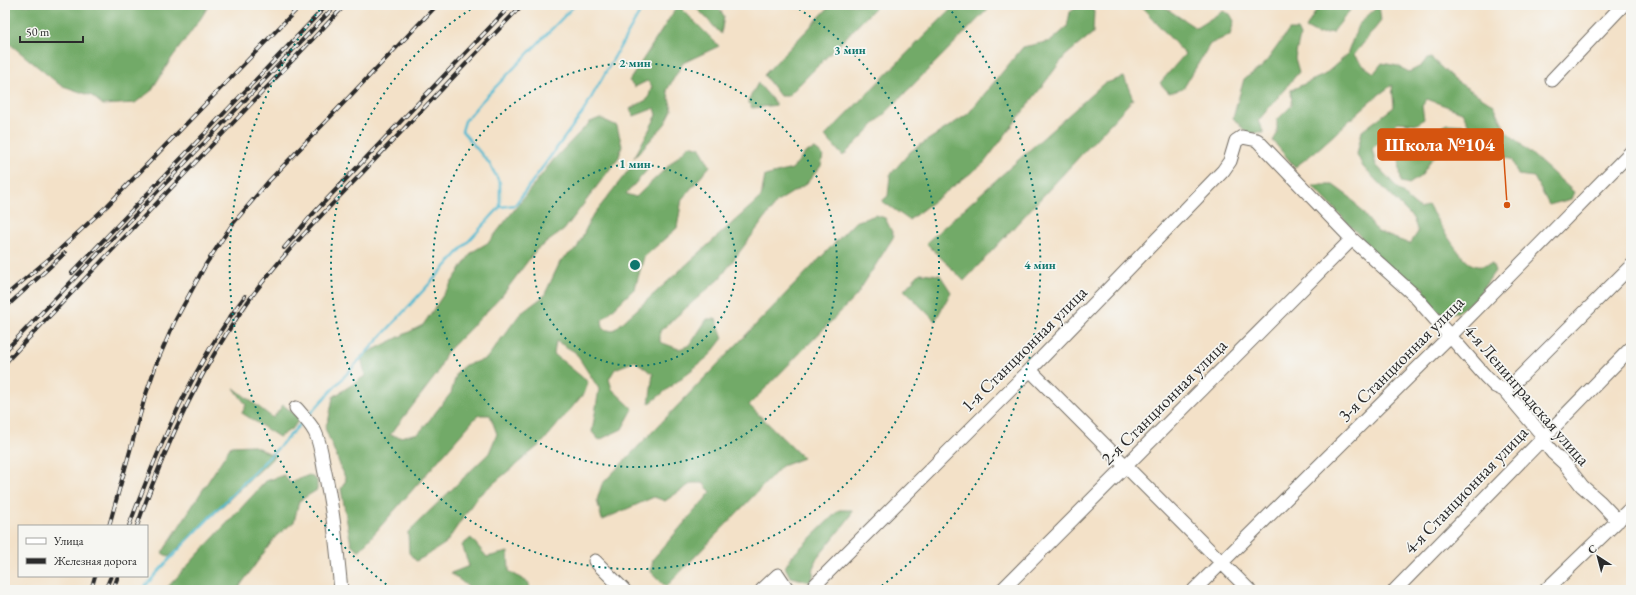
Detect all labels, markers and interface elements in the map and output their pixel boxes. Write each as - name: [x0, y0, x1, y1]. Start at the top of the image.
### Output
- scale bar: [20, 18, 83, 44]
- text: 50 m: [26, 24, 50, 40]
- text: 3 мин: [834, 42, 866, 58]
- text: 2 мин: [619, 55, 651, 71]
- callout: Школа №104: [1378, 129, 1503, 160]
- text: Школа №104: [1385, 132, 1496, 157]
- text: 1 мин: [619, 156, 651, 172]
- text: 4 мин: [1024, 257, 1056, 273]
- centre of rings: [628, 258, 642, 272]
- street label: 1-я Станционная улица: [956, 280, 1092, 417]
- street label: 3-я Станционная улица: [1333, 290, 1469, 427]
- street label: 4-я Ленинградская улица: [1460, 319, 1596, 471]
- street label: 2-я Станционная улица: [1096, 333, 1232, 470]
- street label: 4-я Станционная улица: [1399, 420, 1533, 559]
- legend: [18, 525, 148, 577]
- text: Улица: [53, 533, 84, 549]
- north arrow: [1578, 537, 1618, 577]
- text: С: [1585, 541, 1600, 557]
- text: Железная дорога: [53, 553, 137, 569]

